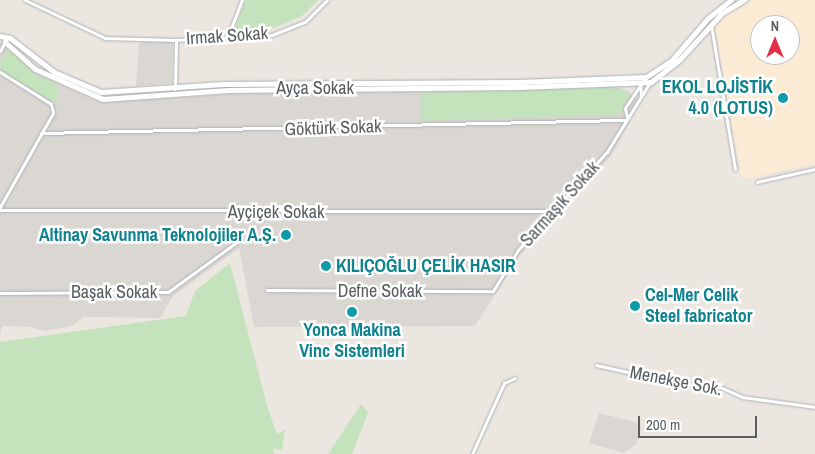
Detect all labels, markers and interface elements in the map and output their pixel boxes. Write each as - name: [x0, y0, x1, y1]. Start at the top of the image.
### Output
- north arrow: [750, 15, 800, 65]
- text: N: [771, 17, 779, 35]
- street label: Irmak Sokak: [185, 22, 269, 50]
- street label: Ayça Sokak: [276, 77, 354, 99]
- place label: EKOL LOJİSTİK 4.0 (LOTUS): [661, 77, 773, 120]
- marker: EKOL LOJİSTİK 4.0 (LOTUS): [777, 92, 789, 104]
- street label: Göktürk Sokak: [284, 116, 382, 140]
- street label: Sarmaşık Sokak: [516, 157, 604, 251]
- street label: Ayçiçek Sokak: [228, 201, 324, 223]
- place label: Altinay Savunma Teknolojiler A.Ş.: [38, 224, 276, 246]
- marker: Altinay Savunma Teknolojiler A.Ş.: [280, 229, 292, 241]
- place label: KILIÇOĞLU ÇELİK HASIR: [336, 255, 516, 277]
- marker: KILIÇOĞLU ÇELİK HASIR: [320, 260, 332, 272]
- street label: Defne Sokak: [338, 280, 422, 302]
- street label: Başak Sokak: [71, 281, 157, 303]
- place label: Cel-Mer Celik Steel fabricator: [645, 285, 752, 328]
- marker: Cel-Mer Celik Steel fabricator: [629, 300, 641, 312]
- marker: Yonca Makina Vinc Sistemleri: [346, 306, 358, 318]
- place label: Yonca Makina Vinc Sistemleri: [299, 320, 405, 362]
- street label: Menekşe Sok.: [628, 361, 724, 401]
- scale bar: [640, 406, 759, 438]
- text: 200 m: [646, 414, 680, 435]

